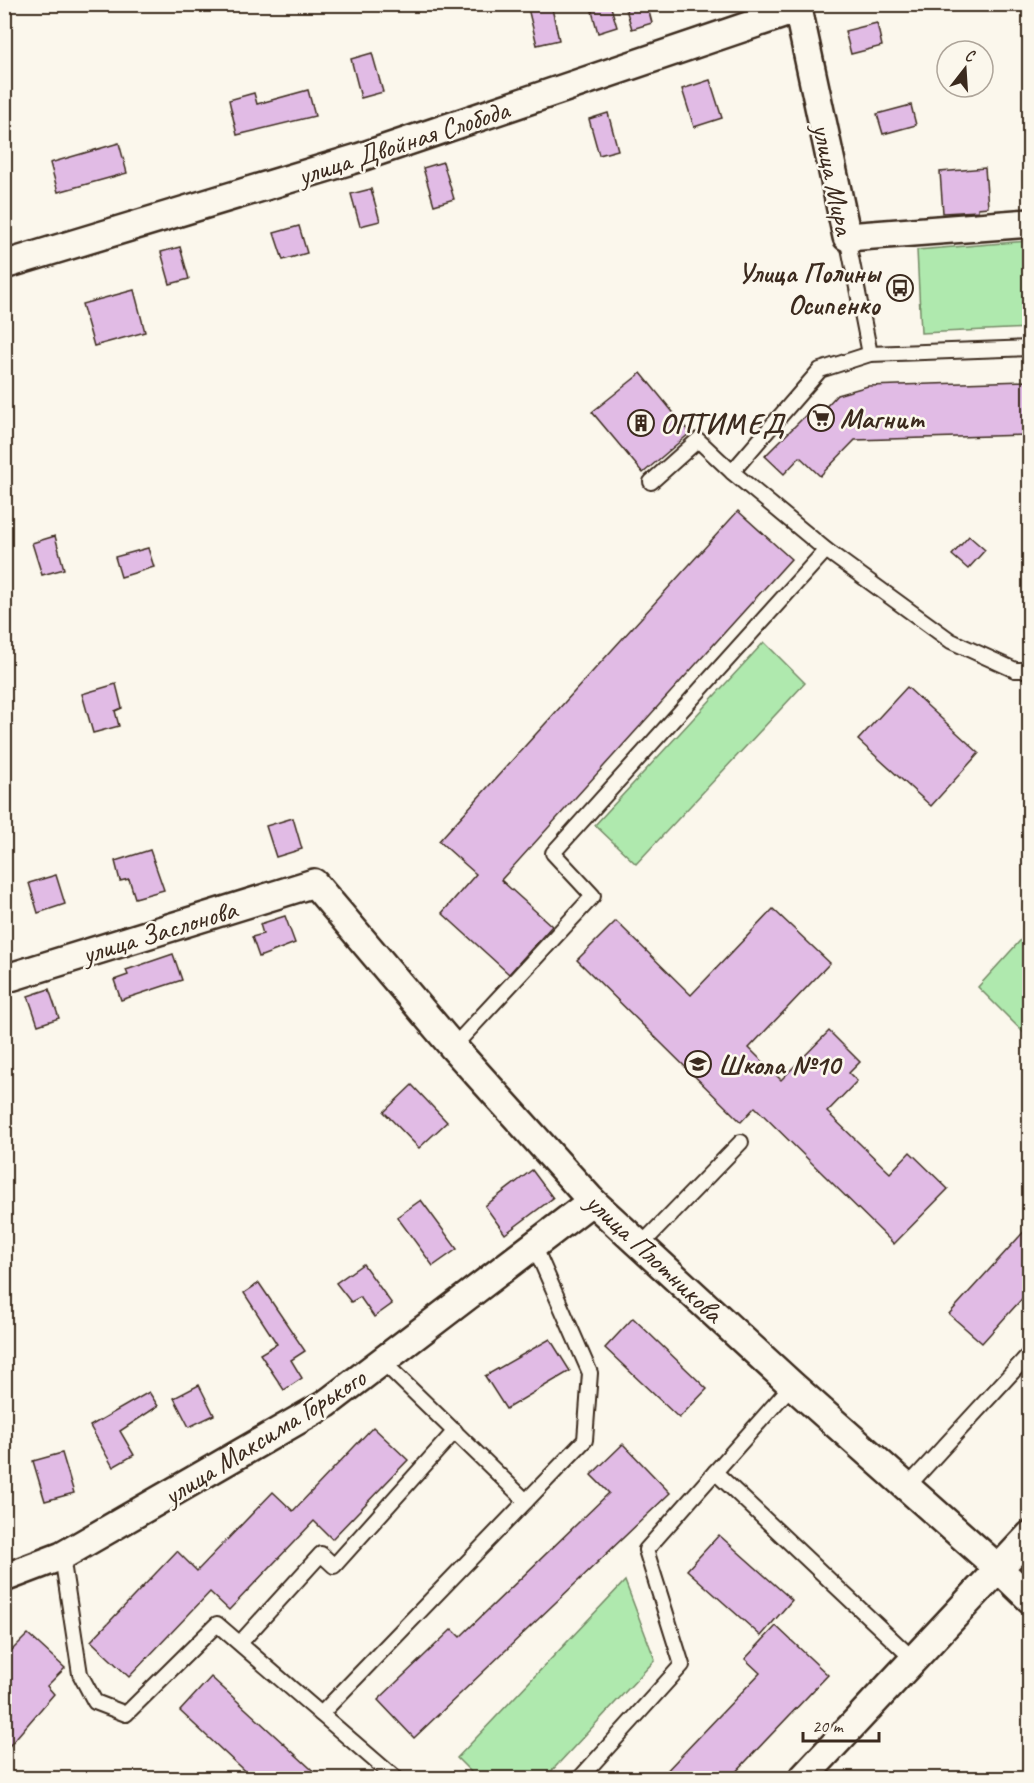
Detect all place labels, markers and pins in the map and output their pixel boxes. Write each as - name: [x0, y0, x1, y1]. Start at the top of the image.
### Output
- place label: Улица Полины Осипенко: [738, 255, 883, 322]
- bus stop icon: Улица Полины Осипенко: [885, 273, 915, 303]
- place label: Магнит: [840, 401, 926, 436]
- supermarket icon: Магнит: [806, 403, 836, 433]
- place label: ОПТИМЕД: [660, 406, 786, 441]
- building icon: ОПТИМЕД: [626, 408, 656, 438]
- place label: Школа №10: [718, 1047, 843, 1082]
- school or university icon: Школа №10: [683, 1049, 713, 1079]

